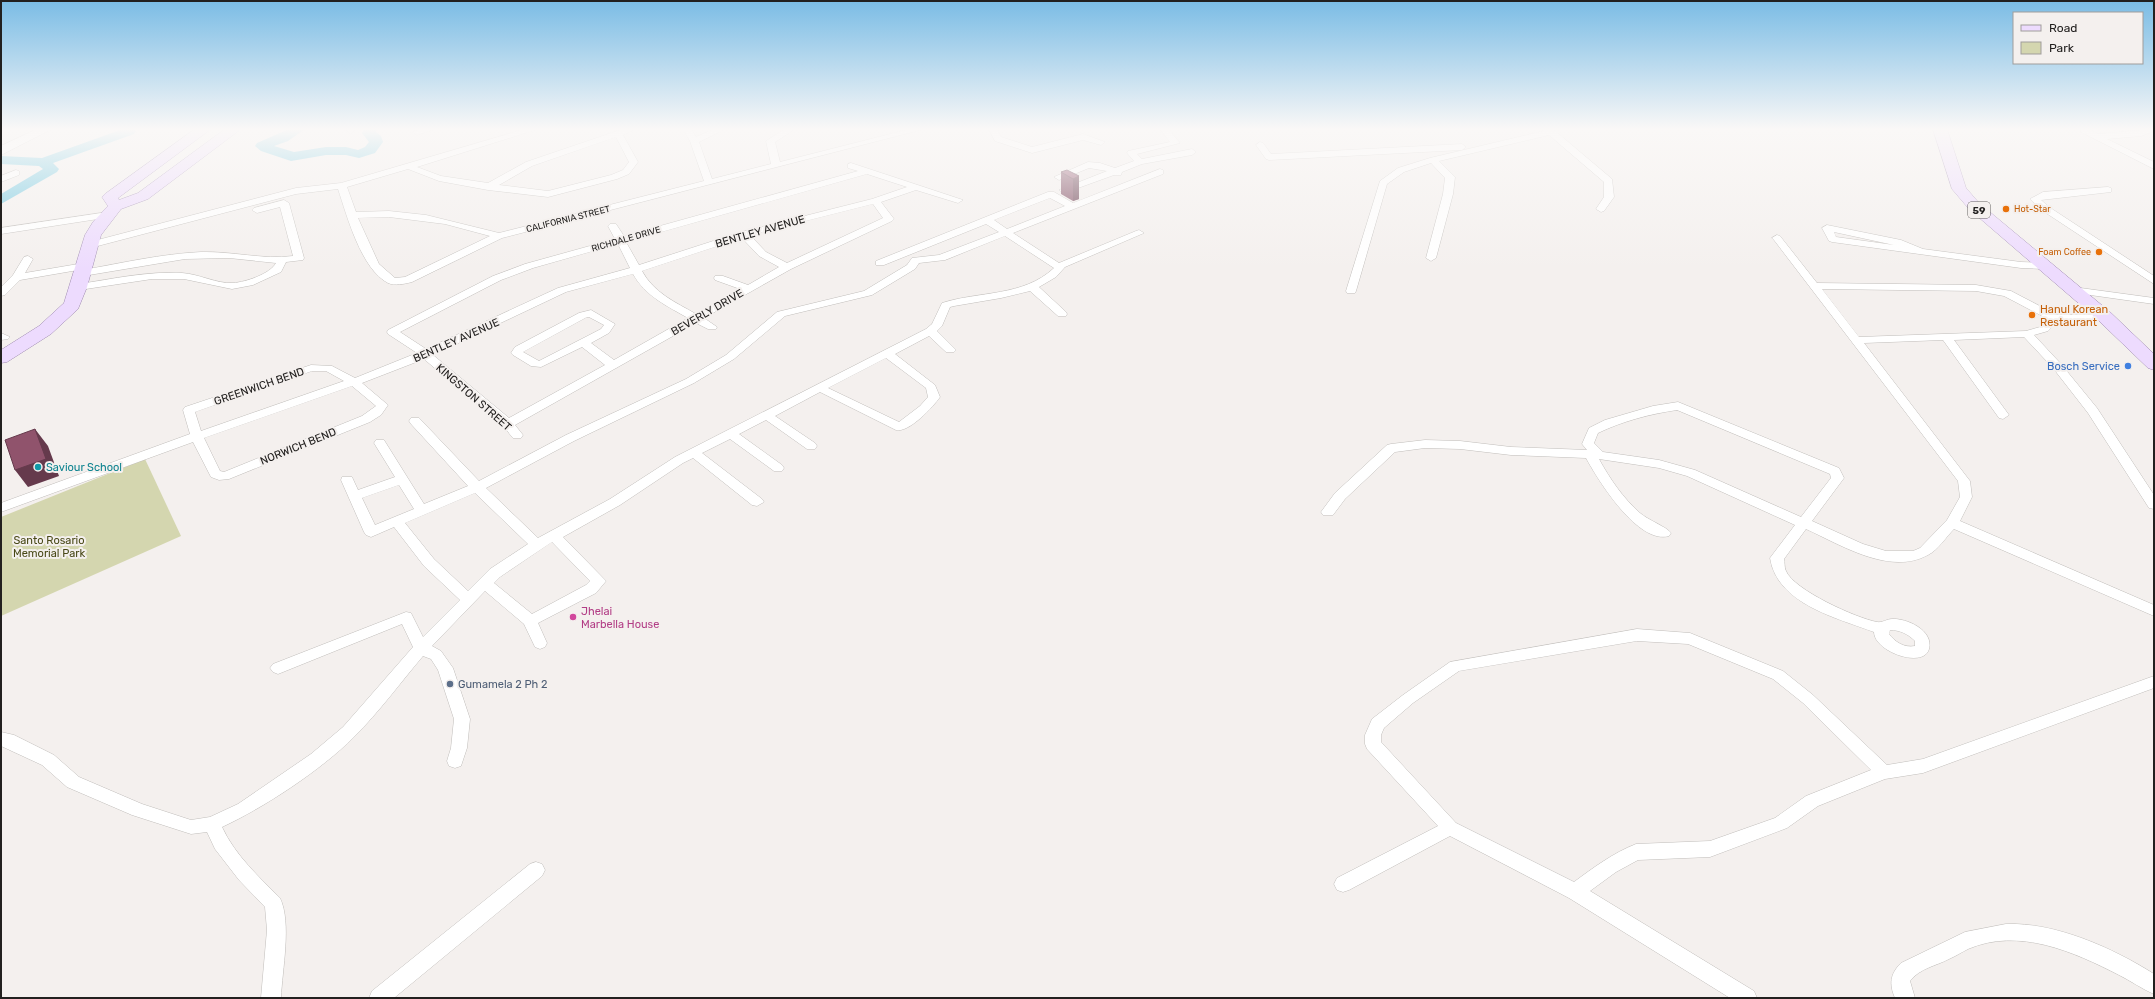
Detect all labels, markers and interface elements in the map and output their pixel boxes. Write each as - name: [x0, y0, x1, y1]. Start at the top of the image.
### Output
- legend: [2013, 12, 2143, 64]
- text: Road: [2049, 21, 2077, 35]
- text: Park: [2049, 41, 2075, 55]
- road number: 59: [1968, 202, 1990, 218]
- street label: CALIFORNIA STREET: [525, 204, 611, 234]
- marker: Hot-Star: [2001, 204, 2011, 214]
- place label: Hot-Star: [2014, 204, 2051, 214]
- street label: BENTLEY AVENUE: [714, 212, 807, 251]
- street label: RICHDALE DRIVE: [590, 224, 662, 254]
- place label: Foam Coffee: [2038, 247, 2091, 257]
- marker: Foam Coffee: [2094, 247, 2104, 257]
- street label: BEVERLY DRIVE: [669, 286, 746, 338]
- place label: Hanul Korean Restaurant: [2040, 303, 2108, 329]
- marker: Hanul Korean Restaurant: [2027, 310, 2037, 320]
- street label: BENTLEY AVENUE: [411, 316, 502, 365]
- place label: Bosch Service: [2047, 360, 2120, 373]
- street label: KINGSTON STREET: [433, 361, 514, 434]
- marker: Bosch Service: [2123, 361, 2133, 371]
- street label: GREENWICH BEND: [212, 365, 306, 408]
- street label: NORWICH BEND: [258, 425, 338, 468]
- place label: Saviour School: [46, 461, 122, 474]
- marker: Saviour School: [33, 462, 43, 472]
- park label: Santo Rosario Memorial Park: [13, 534, 85, 560]
- place label: Jhelai Marbella House: [581, 605, 659, 631]
- marker: Jhelai Marbella House: [568, 612, 578, 622]
- place label: Gumamela 2 Ph 2: [458, 678, 547, 691]
- marker: Gumamela 2 Ph 2: [445, 679, 455, 689]

